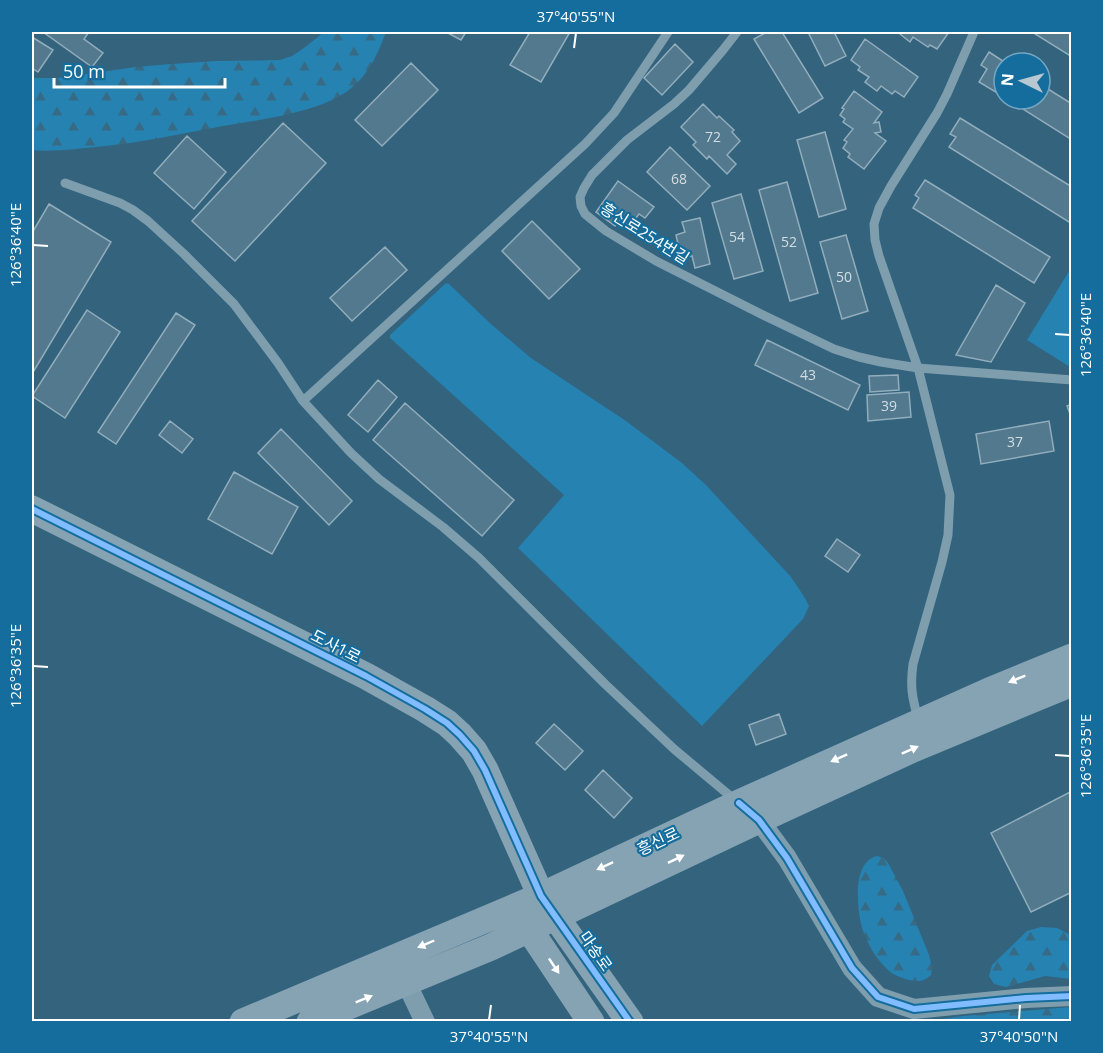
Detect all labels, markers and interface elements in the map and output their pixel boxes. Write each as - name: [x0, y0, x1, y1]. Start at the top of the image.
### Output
- text: 37°40'55"N: [537, 6, 615, 26]
- scale bar: [54, 51, 225, 89]
- north arrow: [992, 51, 1052, 111]
- text: 50 m: [63, 59, 105, 83]
- text: N: [996, 72, 1019, 87]
- house number: 72: [705, 127, 721, 146]
- house number: 68: [671, 169, 687, 188]
- street label: 흥신로254번길: [596, 197, 694, 269]
- text: 126°36'40"E: [5, 203, 25, 287]
- house number: 54: [729, 227, 745, 246]
- house number: 52: [781, 232, 797, 251]
- house number: 50: [836, 267, 852, 286]
- text: 126°36'40"E: [1075, 293, 1095, 377]
- house number: 43: [800, 365, 816, 384]
- house number: 39: [881, 396, 897, 415]
- house number: 37: [1007, 432, 1023, 451]
- text: 126°36'35"E: [5, 624, 25, 708]
- street label: 도사1로: [307, 624, 365, 668]
- one-way arrow: [1008, 674, 1026, 684]
- text: 126°36'35"E: [1075, 714, 1095, 798]
- one-way arrow: [901, 745, 919, 755]
- one-way arrow: [831, 754, 848, 763]
- street label: 흥신로: [633, 822, 683, 860]
- one-way arrow: [668, 855, 685, 864]
- one-way arrow: [596, 862, 613, 871]
- street label: 마송로: [574, 927, 618, 976]
- one-way arrow: [418, 940, 435, 949]
- one-way arrow: [548, 958, 559, 974]
- one-way arrow: [355, 994, 373, 1003]
- text: 37°40'55"N: [450, 1026, 528, 1046]
- text: 37°40'50"N: [980, 1026, 1058, 1046]

